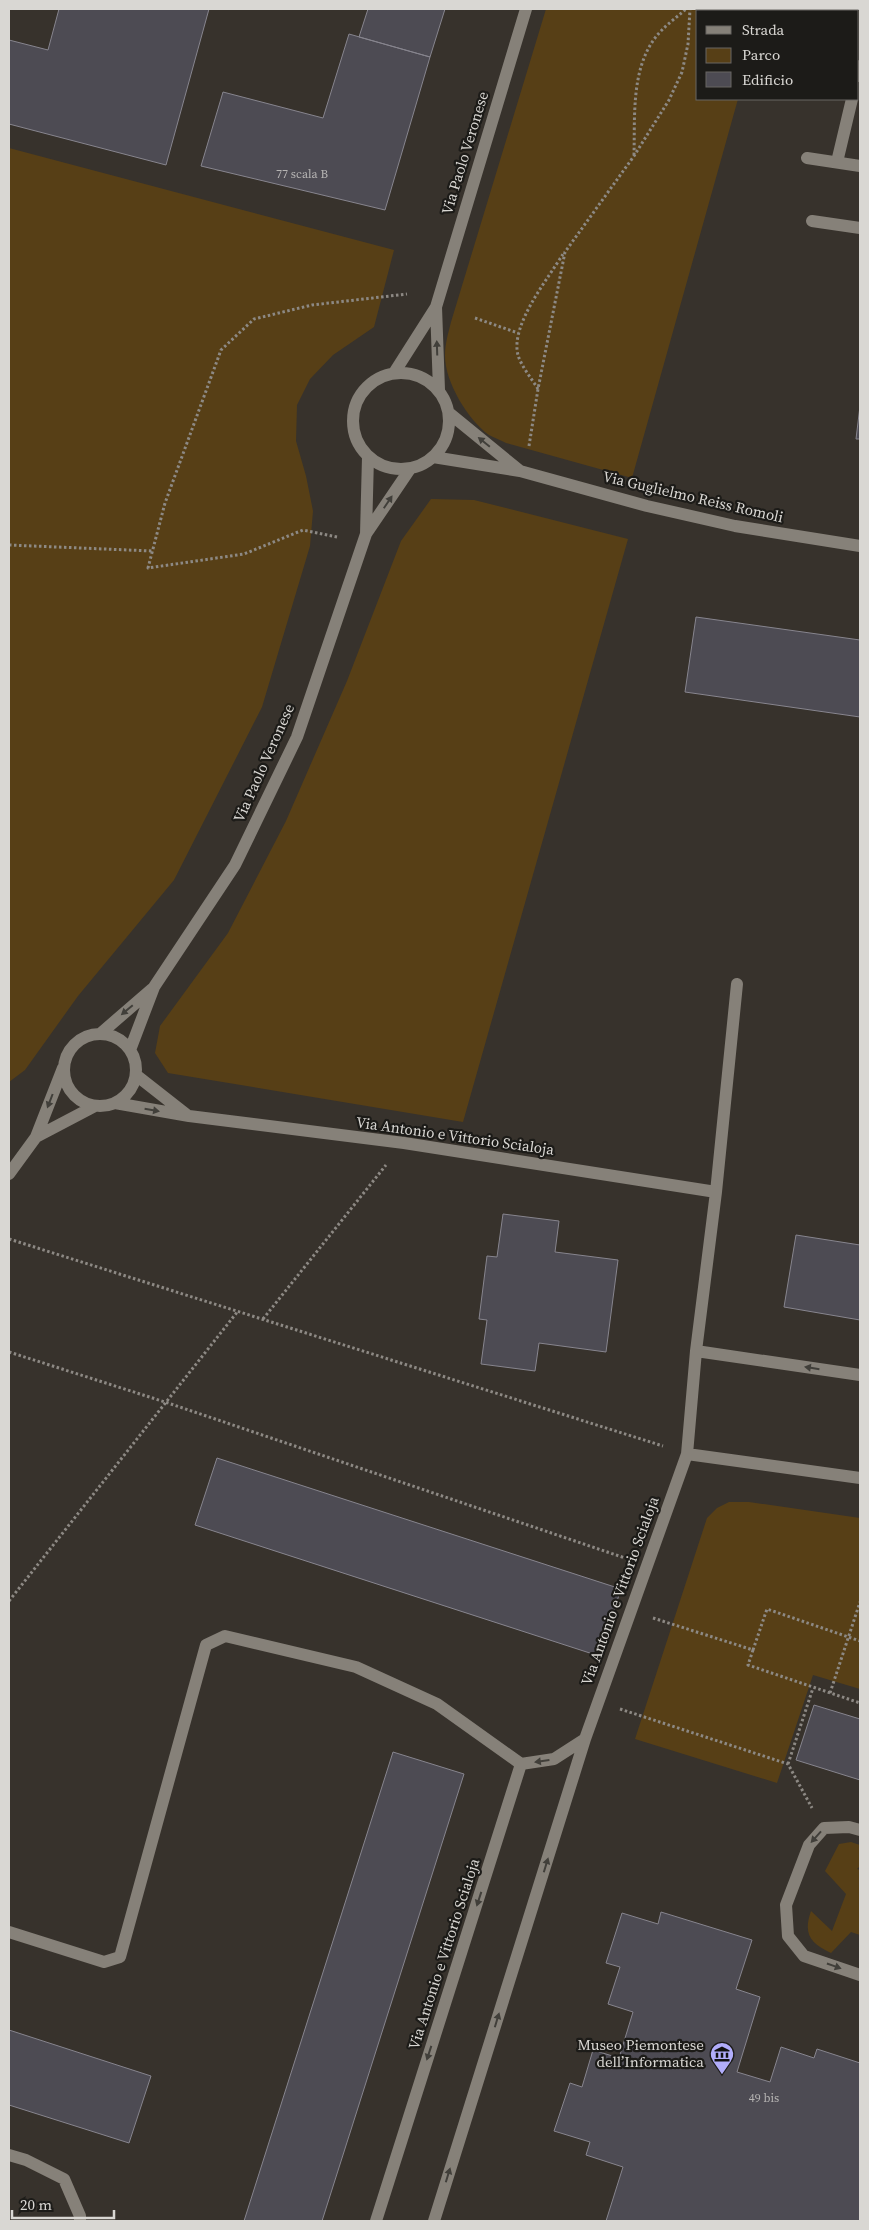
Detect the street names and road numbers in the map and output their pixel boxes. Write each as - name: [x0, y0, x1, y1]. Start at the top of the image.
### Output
- street label: Via Paolo Veronese: [436, 88, 493, 217]
- street label: Via Guglielmo Reiss Romoli: [601, 466, 785, 527]
- street label: Via Paolo Veronese: [228, 700, 299, 825]
- street label: Via Antonio e Vittorio Scialoja: [355, 1111, 556, 1160]
- street label: Via Antonio e Vittorio Scialoja: [576, 1493, 664, 1688]
- street label: Via Antonio e Vittorio Scialoja: [403, 1855, 484, 2052]

